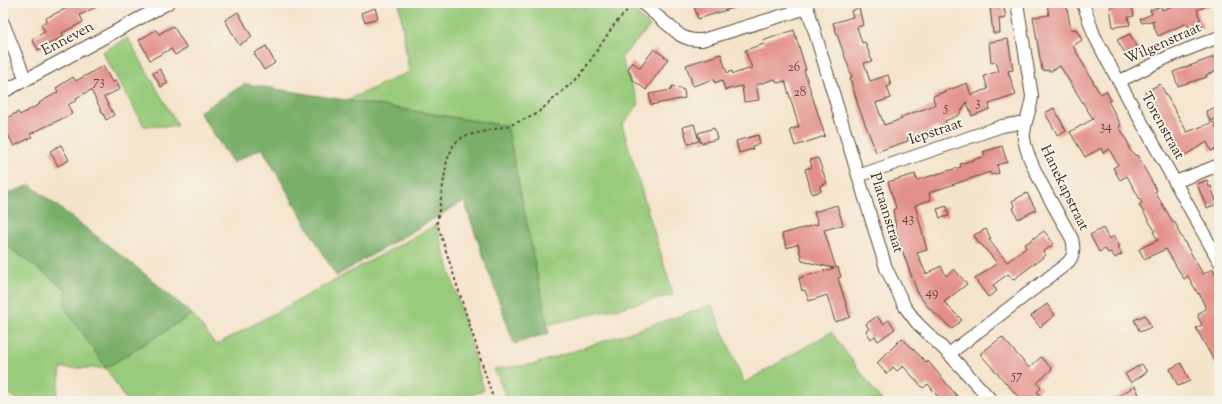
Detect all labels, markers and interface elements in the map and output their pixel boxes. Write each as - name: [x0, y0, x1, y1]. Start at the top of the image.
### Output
- street label: Enneven: [38, 16, 98, 62]
- street label: Wilgenstraat: [1121, 18, 1205, 70]
- house number: 26: [788, 59, 800, 77]
- house number: 73: [93, 73, 105, 91]
- house number: 28: [794, 84, 806, 102]
- street label: Torenstraat: [1135, 88, 1189, 164]
- house number: 3: [975, 94, 981, 112]
- house number: 5: [943, 99, 949, 117]
- street label: Iepstraat: [906, 113, 966, 151]
- house number: 34: [1100, 118, 1112, 136]
- street label: Hanekapstraat: [1034, 142, 1094, 234]
- street label: Plataanstraat: [864, 170, 908, 256]
- house number: 43: [902, 210, 914, 228]
- house number: 49: [926, 284, 938, 302]
- house number: 57: [1011, 367, 1023, 385]

